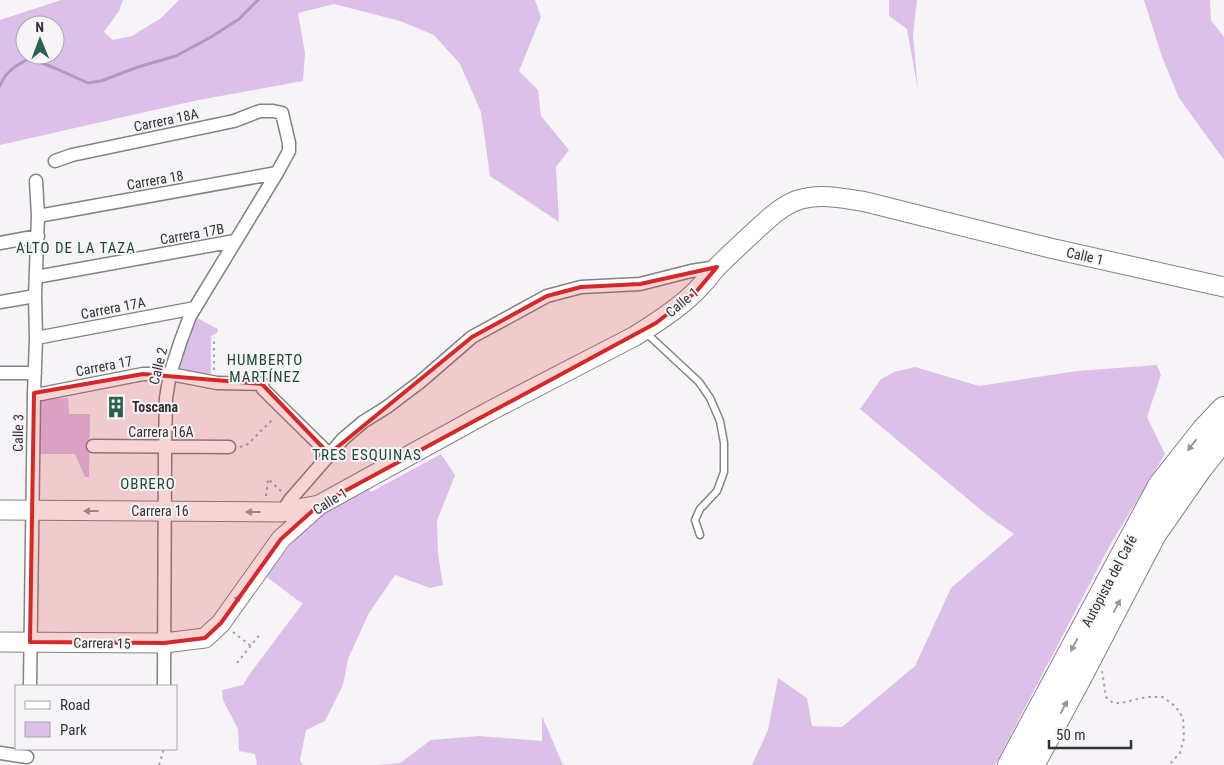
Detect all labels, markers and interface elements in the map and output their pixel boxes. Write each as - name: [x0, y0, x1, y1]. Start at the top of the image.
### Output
- north arrow: [15, 15, 65, 65]
- text: N: [35, 19, 44, 35]
- street label: Carrera 18A: [132, 105, 200, 135]
- street label: Carrera 18: [125, 167, 185, 193]
- street label: Carrera 17B: [159, 220, 225, 248]
- district label: ALTO DE LA TAZA: [16, 239, 136, 257]
- street label: Calle 1: [1065, 244, 1105, 268]
- street label: Calle 1: [662, 284, 702, 320]
- street label: Carrera 17A: [79, 294, 147, 322]
- street label: Calle 2: [146, 346, 170, 386]
- district label: HUMBERTO MARTÍNEZ: [227, 351, 303, 386]
- street label: Carrera 17: [74, 353, 134, 379]
- building icon: Toscana: [103, 394, 129, 420]
- place label: Toscana: [132, 399, 178, 415]
- street label: Calle 3: [10, 414, 26, 452]
- street label: Carrera 16A: [128, 424, 194, 440]
- one-way arrow: [1187, 438, 1197, 452]
- district label: TRES ESQUINAS: [312, 446, 422, 464]
- district label: OBRERO: [120, 475, 176, 493]
- street label: Calle 1: [310, 484, 350, 518]
- street label: Carrera 16: [131, 503, 189, 519]
- one-way arrow: [82, 507, 98, 515]
- one-way arrow: [245, 508, 261, 516]
- street label: Autopista del Café: [1078, 532, 1140, 630]
- one-way arrow: [231, 594, 241, 608]
- one-way arrow: [1113, 598, 1121, 613]
- street label: Carrera 15: [73, 635, 131, 652]
- one-way arrow: [1070, 639, 1079, 652]
- legend: [15, 685, 178, 750]
- text: Road: [60, 696, 90, 714]
- one-way arrow: [1060, 700, 1068, 714]
- scale bar: [1049, 718, 1132, 750]
- text: Park: [60, 721, 87, 739]
- text: 50 m: [1056, 726, 1086, 744]

